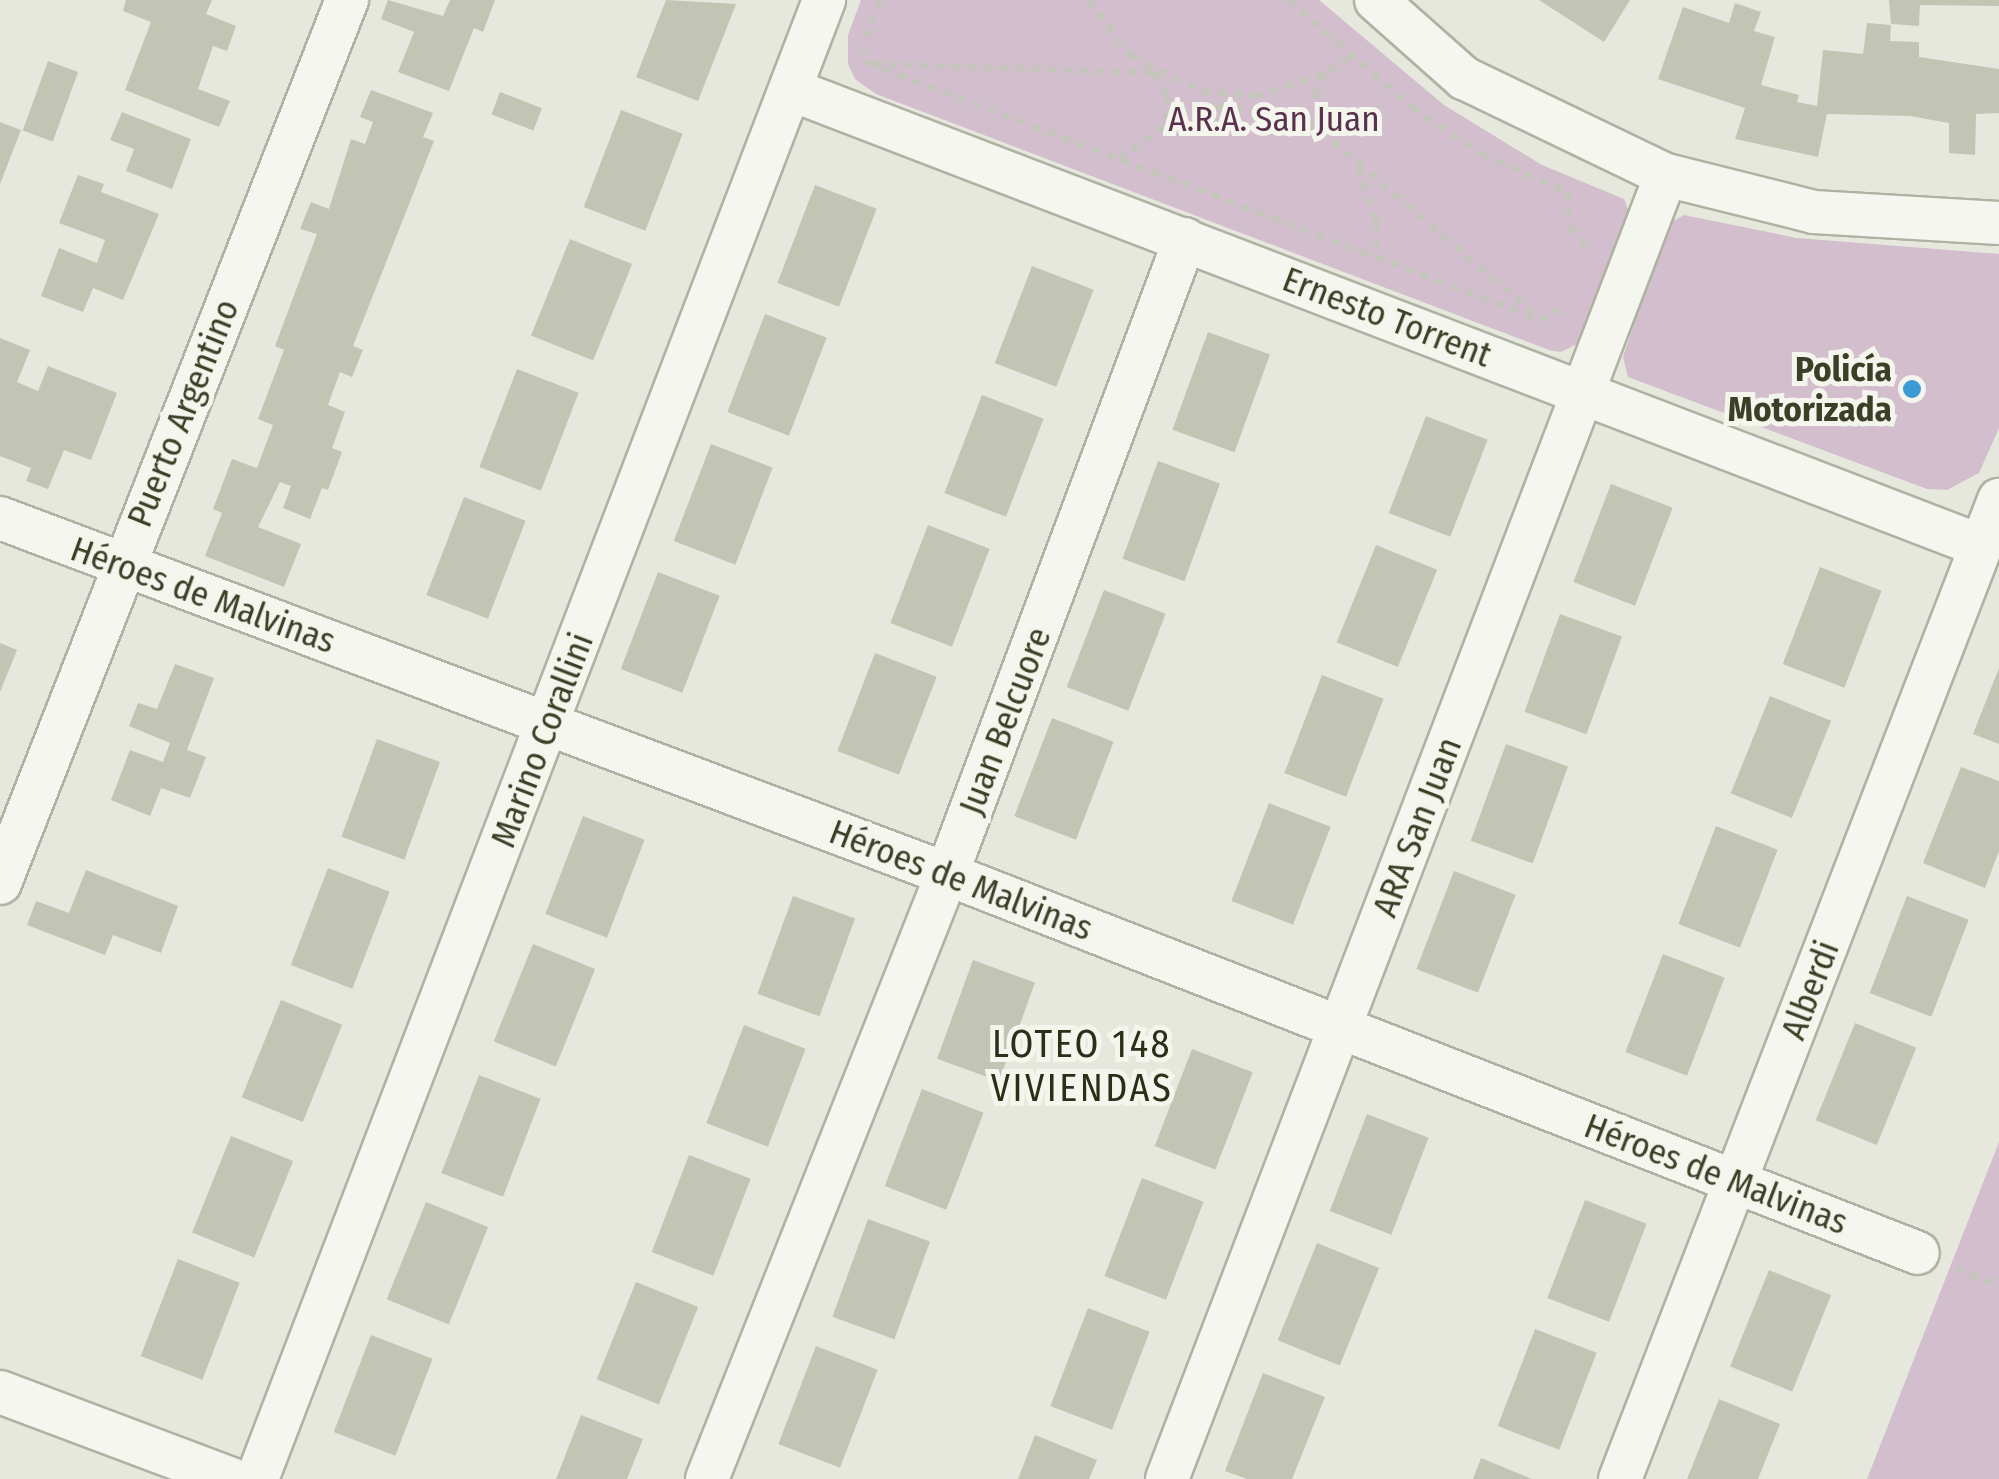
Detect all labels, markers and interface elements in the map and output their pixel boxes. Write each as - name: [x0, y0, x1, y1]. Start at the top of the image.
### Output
- park label: A.R.A. San Juan: [1168, 98, 1380, 140]
- street label: Ernesto Torrent: [1277, 258, 1497, 376]
- street label: Puerto Argentino: [118, 293, 248, 533]
- place label: Policía Motorizada: [1728, 348, 1892, 430]
- marker: Policía Motorizada: [1901, 378, 1923, 400]
- street label: Héroes de Malvinas: [65, 528, 341, 662]
- street label: Juan Belcuore: [950, 621, 1060, 821]
- street label: Marino Corallini: [482, 627, 602, 853]
- street label: ARA San Juan: [1364, 731, 1470, 923]
- street label: Héroes de Malvinas: [824, 811, 1098, 949]
- street label: Alberdi: [1772, 935, 1848, 1045]
- district label: LOTEO 148 VIVIENDAS: [991, 1022, 1173, 1112]
- street label: Héroes de Malvinas: [1579, 1105, 1853, 1243]

